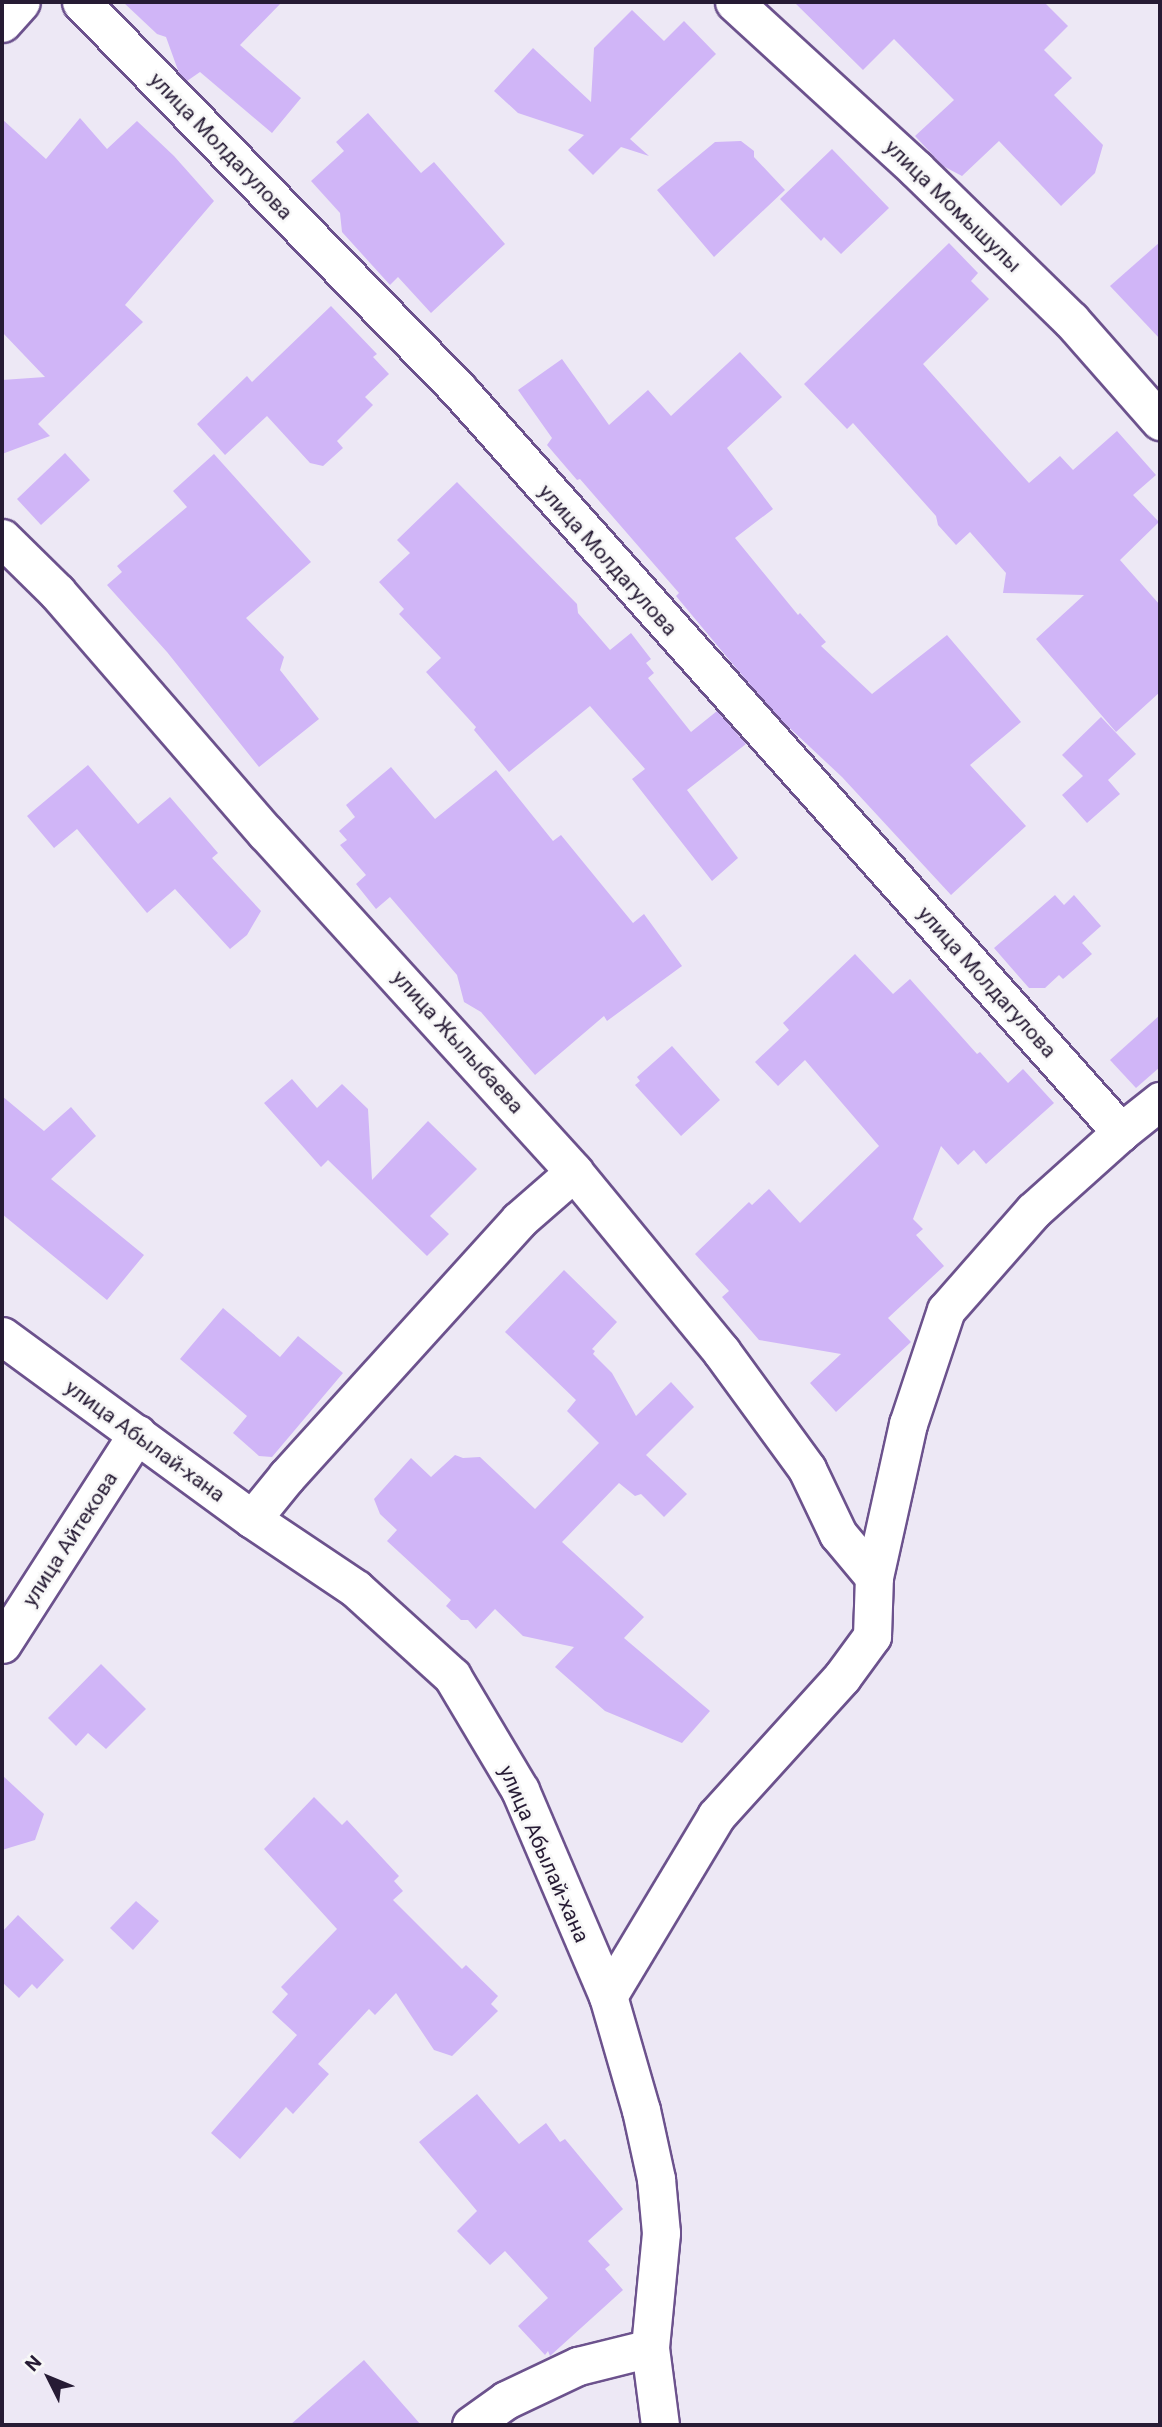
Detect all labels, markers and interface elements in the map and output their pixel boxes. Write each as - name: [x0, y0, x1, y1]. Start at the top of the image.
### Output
- street label: улица Молдагулова: [144, 67, 298, 225]
- street label: улица Момышулы: [880, 134, 1026, 278]
- street label: улица Молдагулова: [533, 479, 683, 641]
- street label: улица Молдагулова: [912, 901, 1062, 1063]
- street label: улица Жылыбаева: [387, 965, 529, 1119]
- street label: улица Абылай-хана: [60, 1375, 230, 1507]
- street label: улица Айтекова: [17, 1467, 123, 1611]
- street label: улица Абылай-хана: [494, 1761, 594, 1947]
- north arrow: [14, 2343, 84, 2413]
- text: N: [20, 2351, 46, 2376]

